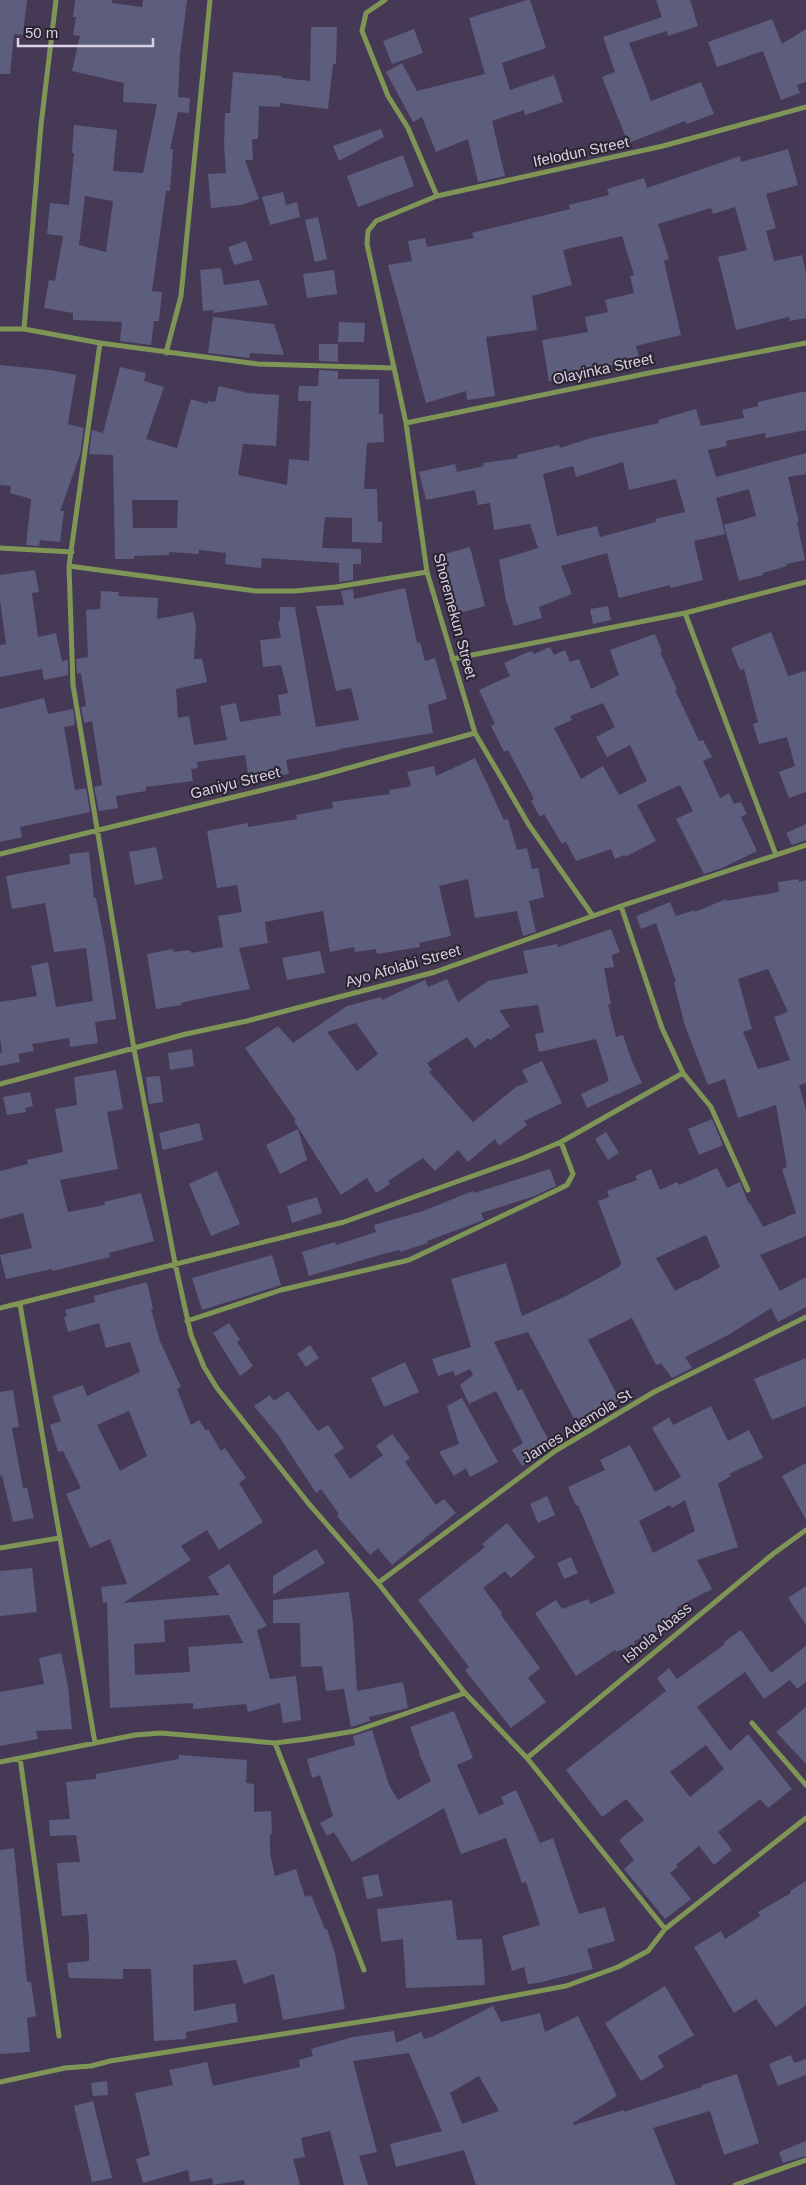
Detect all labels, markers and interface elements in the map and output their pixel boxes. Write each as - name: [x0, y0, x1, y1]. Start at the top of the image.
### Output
- scale bar: [18, 15, 152, 47]
- text: 50 m: [25, 24, 58, 41]
- street label: Ifelodun Street: [531, 133, 631, 170]
- street label: Olayinka Street: [551, 349, 656, 387]
- street label: Shoremekun Street: [431, 551, 481, 681]
- street label: Ganiyu Street: [188, 763, 282, 802]
- street label: Ayo Afolabi Street: [343, 941, 463, 990]
- street label: James Ademola St: [519, 1385, 635, 1466]
- street label: Ishola Abass: [619, 1599, 695, 1666]

